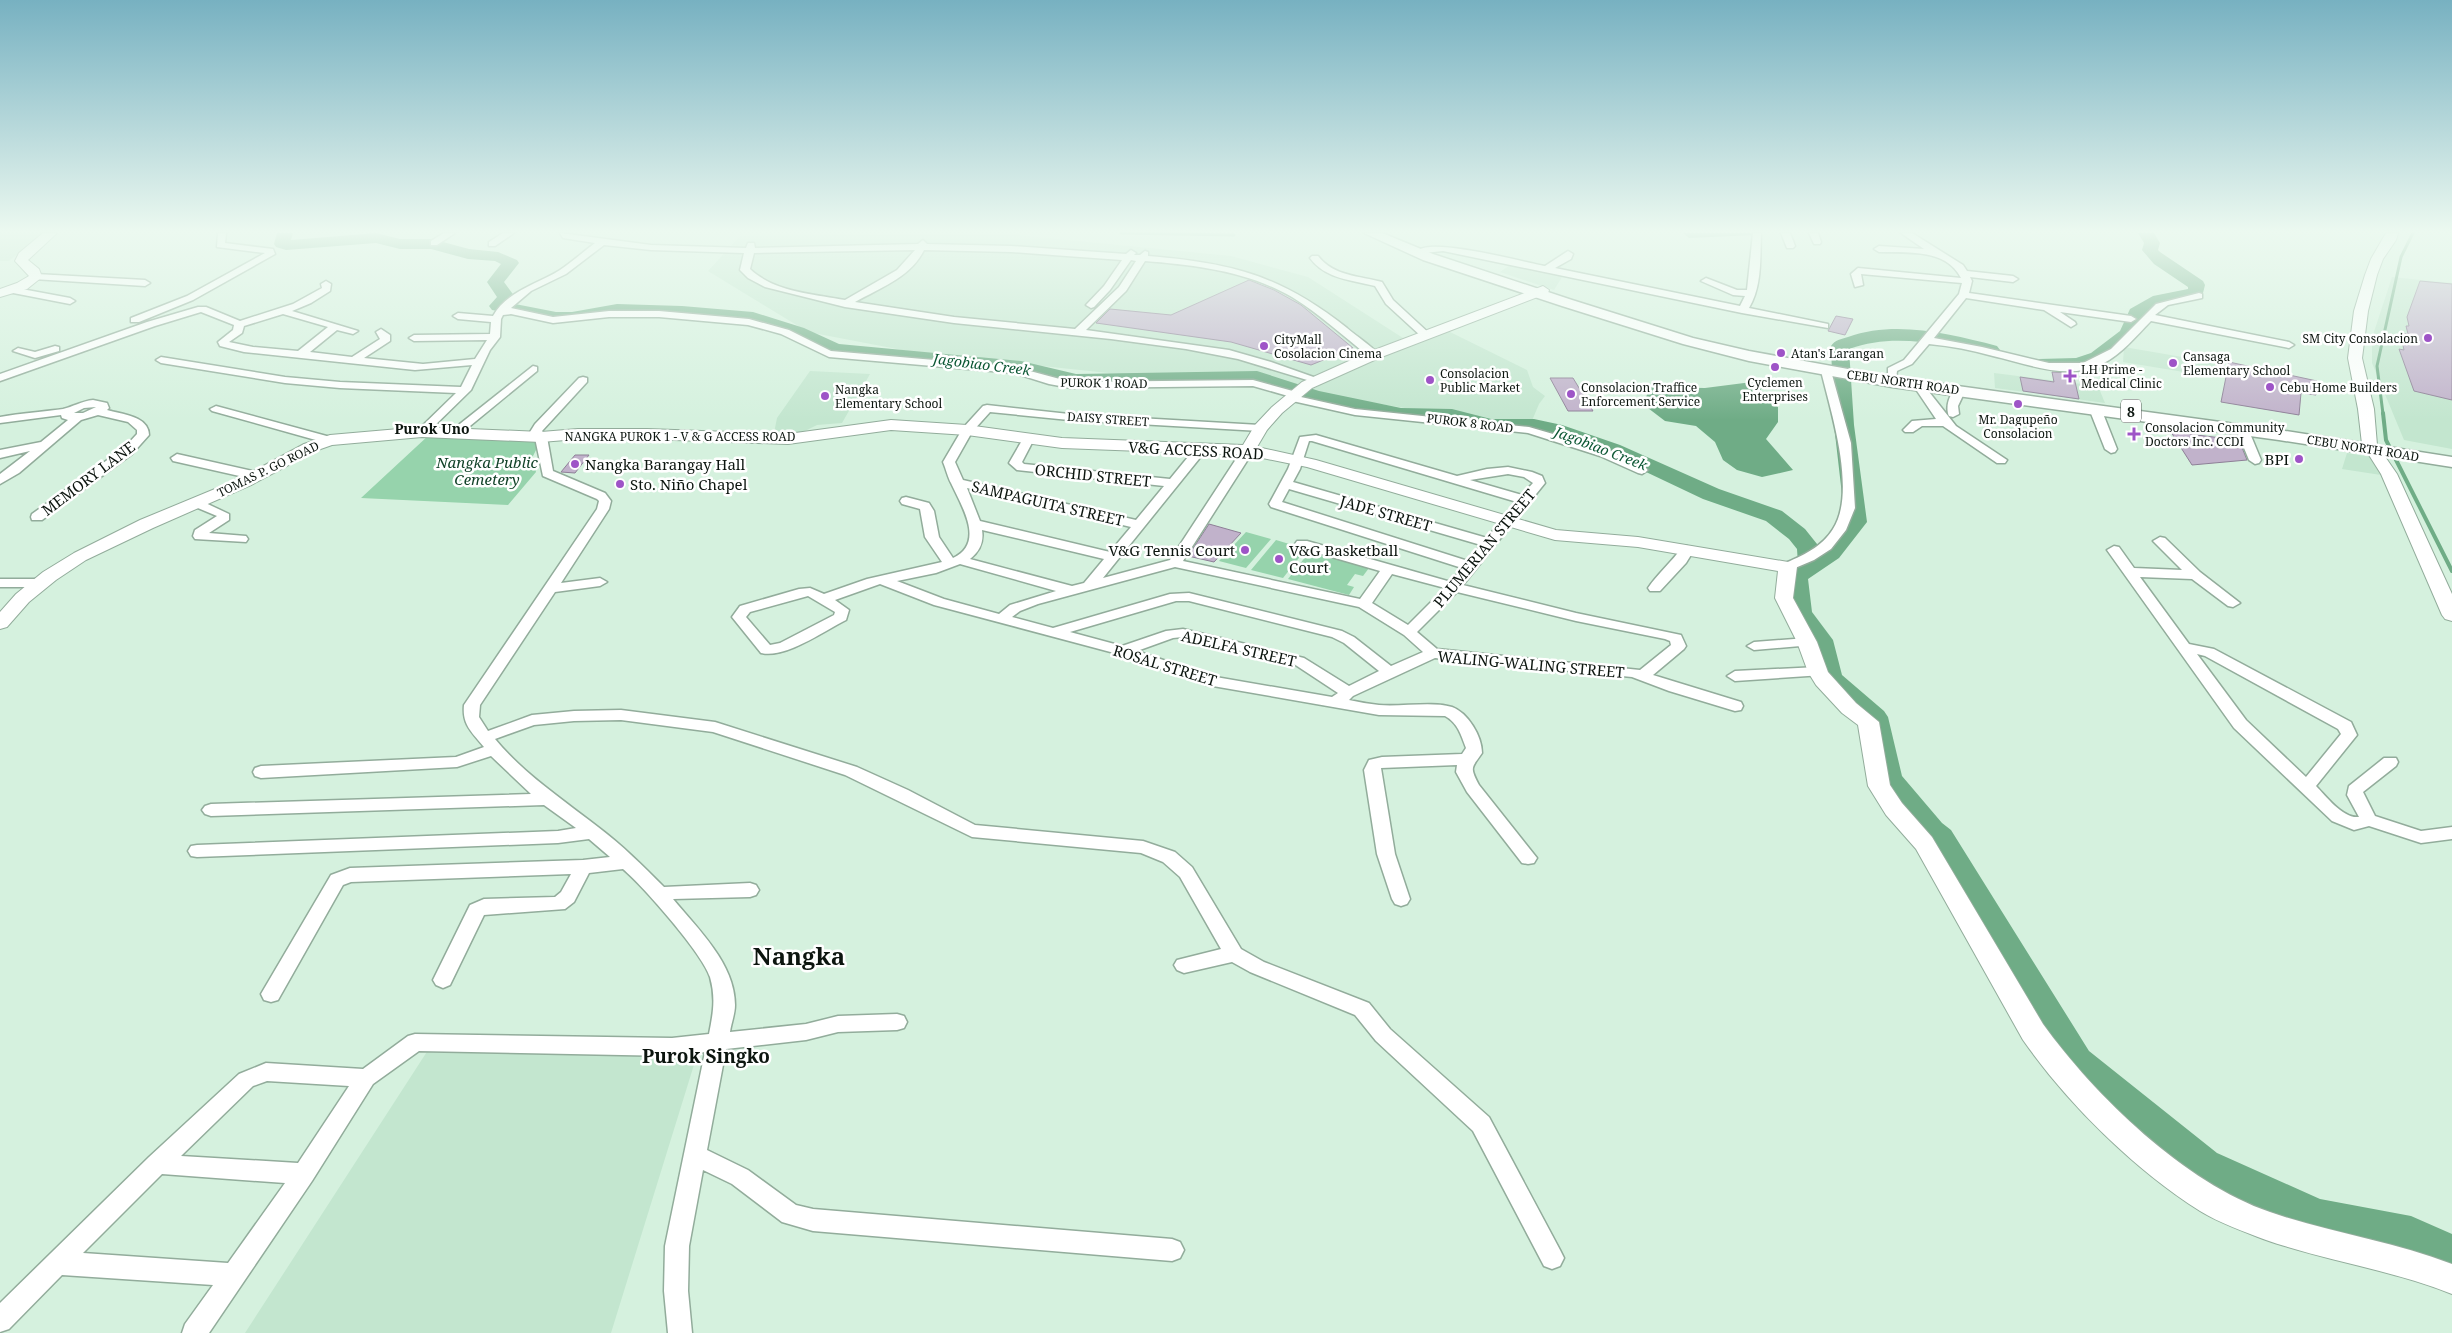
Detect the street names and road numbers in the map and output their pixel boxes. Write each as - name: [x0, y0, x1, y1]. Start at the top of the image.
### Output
- street label: CEBU NORTH ROAD: [1846, 366, 1961, 398]
- street label: PUROK 1 ROAD: [1060, 374, 1148, 392]
- road number: 8: [2121, 400, 2141, 422]
- street label: DAISY STREET: [1066, 408, 1150, 430]
- street label: PUROK 8 ROAD: [1426, 409, 1515, 437]
- street label: NANGKA PUROK 1 - V & G ACCESS ROAD: [565, 428, 796, 445]
- street label: CEBU NORTH ROAD: [2306, 431, 2421, 465]
- street label: MEMORY LANE: [37, 436, 139, 520]
- street label: V&G ACCESS ROAD: [1128, 436, 1264, 464]
- street label: TOMAS P. GO ROAD: [214, 437, 322, 501]
- street label: ORCHID STREET: [1034, 459, 1152, 491]
- street label: SAMPAGUITA STREET: [970, 476, 1126, 530]
- street label: PLUMERIAN STREET: [1429, 485, 1539, 611]
- street label: JADE STREET: [1337, 490, 1434, 536]
- street label: ADELFA STREET: [1180, 625, 1298, 671]
- street label: ROSAL STREET: [1111, 640, 1219, 690]
- street label: WALING-WALING STREET: [1437, 646, 1625, 682]

